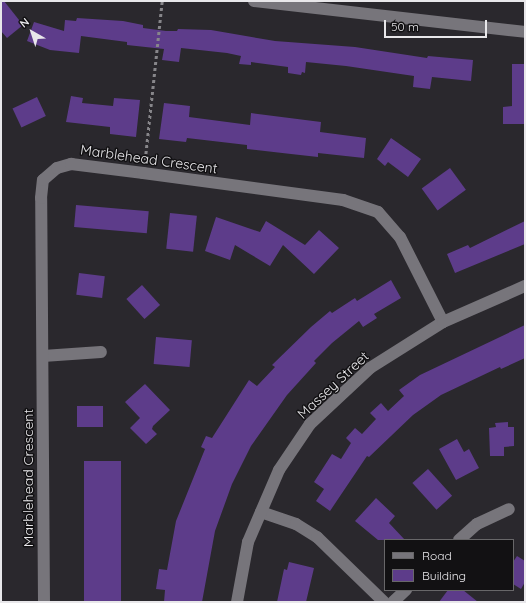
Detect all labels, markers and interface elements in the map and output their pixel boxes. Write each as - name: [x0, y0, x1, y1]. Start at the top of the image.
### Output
- north arrow: [12, 12, 52, 52]
- scale bar: [386, 12, 489, 38]
- text: N: [17, 15, 32, 31]
- text: 50 m: [391, 19, 419, 34]
- street label: Marblehead Crescent: [79, 141, 219, 177]
- street label: Massey Street: [294, 348, 372, 422]
- street label: Marblehead Crescent: [20, 409, 36, 547]
- legend: [384, 539, 514, 591]
- text: Road: [422, 548, 452, 563]
- text: Building: [422, 568, 466, 583]

